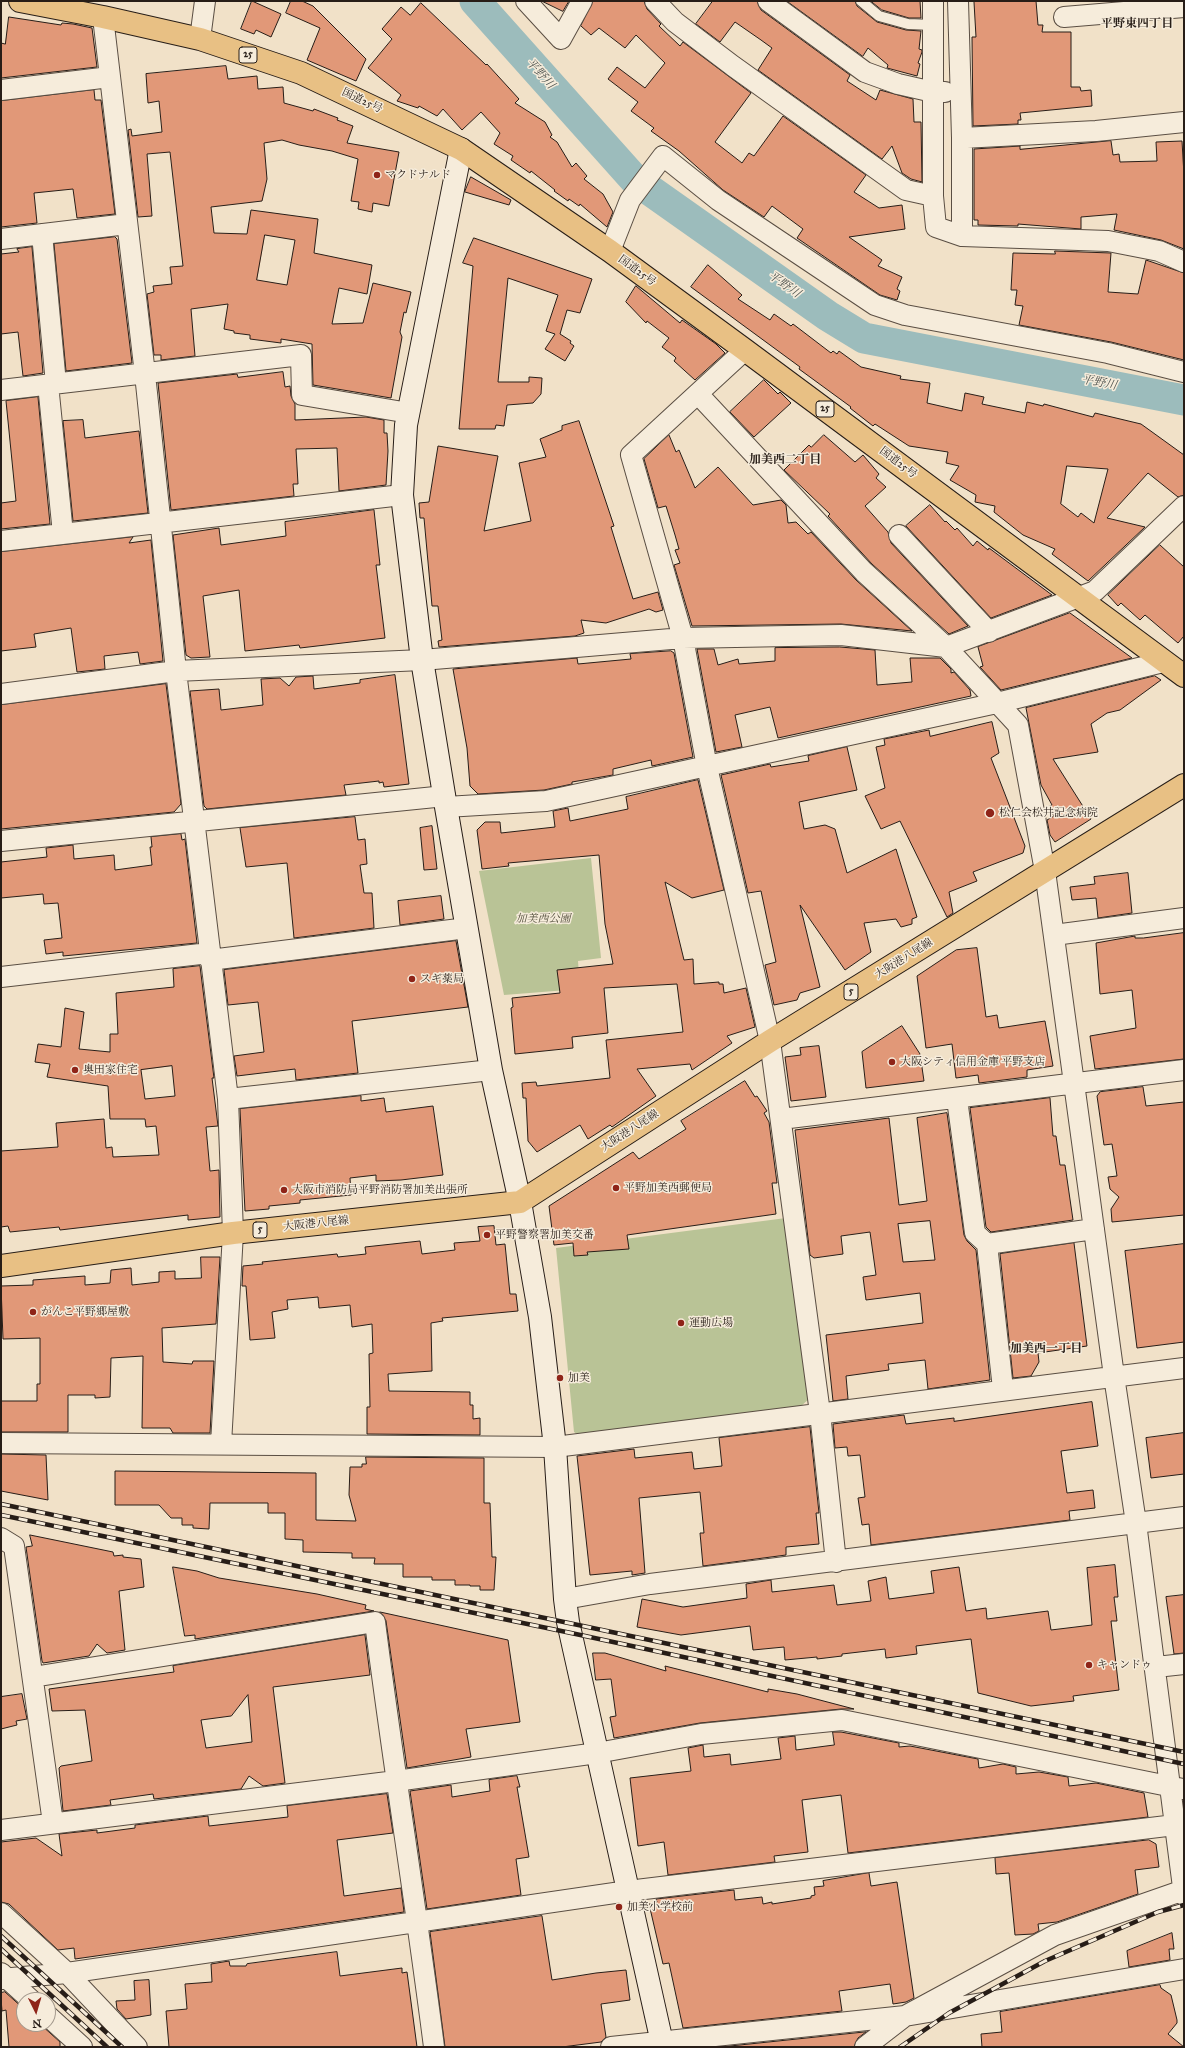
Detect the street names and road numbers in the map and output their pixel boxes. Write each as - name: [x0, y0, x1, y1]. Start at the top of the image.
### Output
- road number: 25: [239, 47, 257, 63]
- street label: 国道25号: [340, 86, 384, 116]
- street label: 国道25号: [616, 253, 658, 289]
- road number: 25: [816, 401, 834, 417]
- street label: 国道25号: [877, 445, 919, 481]
- street label: 大阪港八尾線: [873, 936, 935, 982]
- road number: 5: [844, 984, 858, 1000]
- street label: 大阪港八尾線: [599, 1107, 661, 1155]
- street label: 大阪港八尾線: [282, 1214, 350, 1234]
- road number: 5: [253, 1222, 267, 1238]

